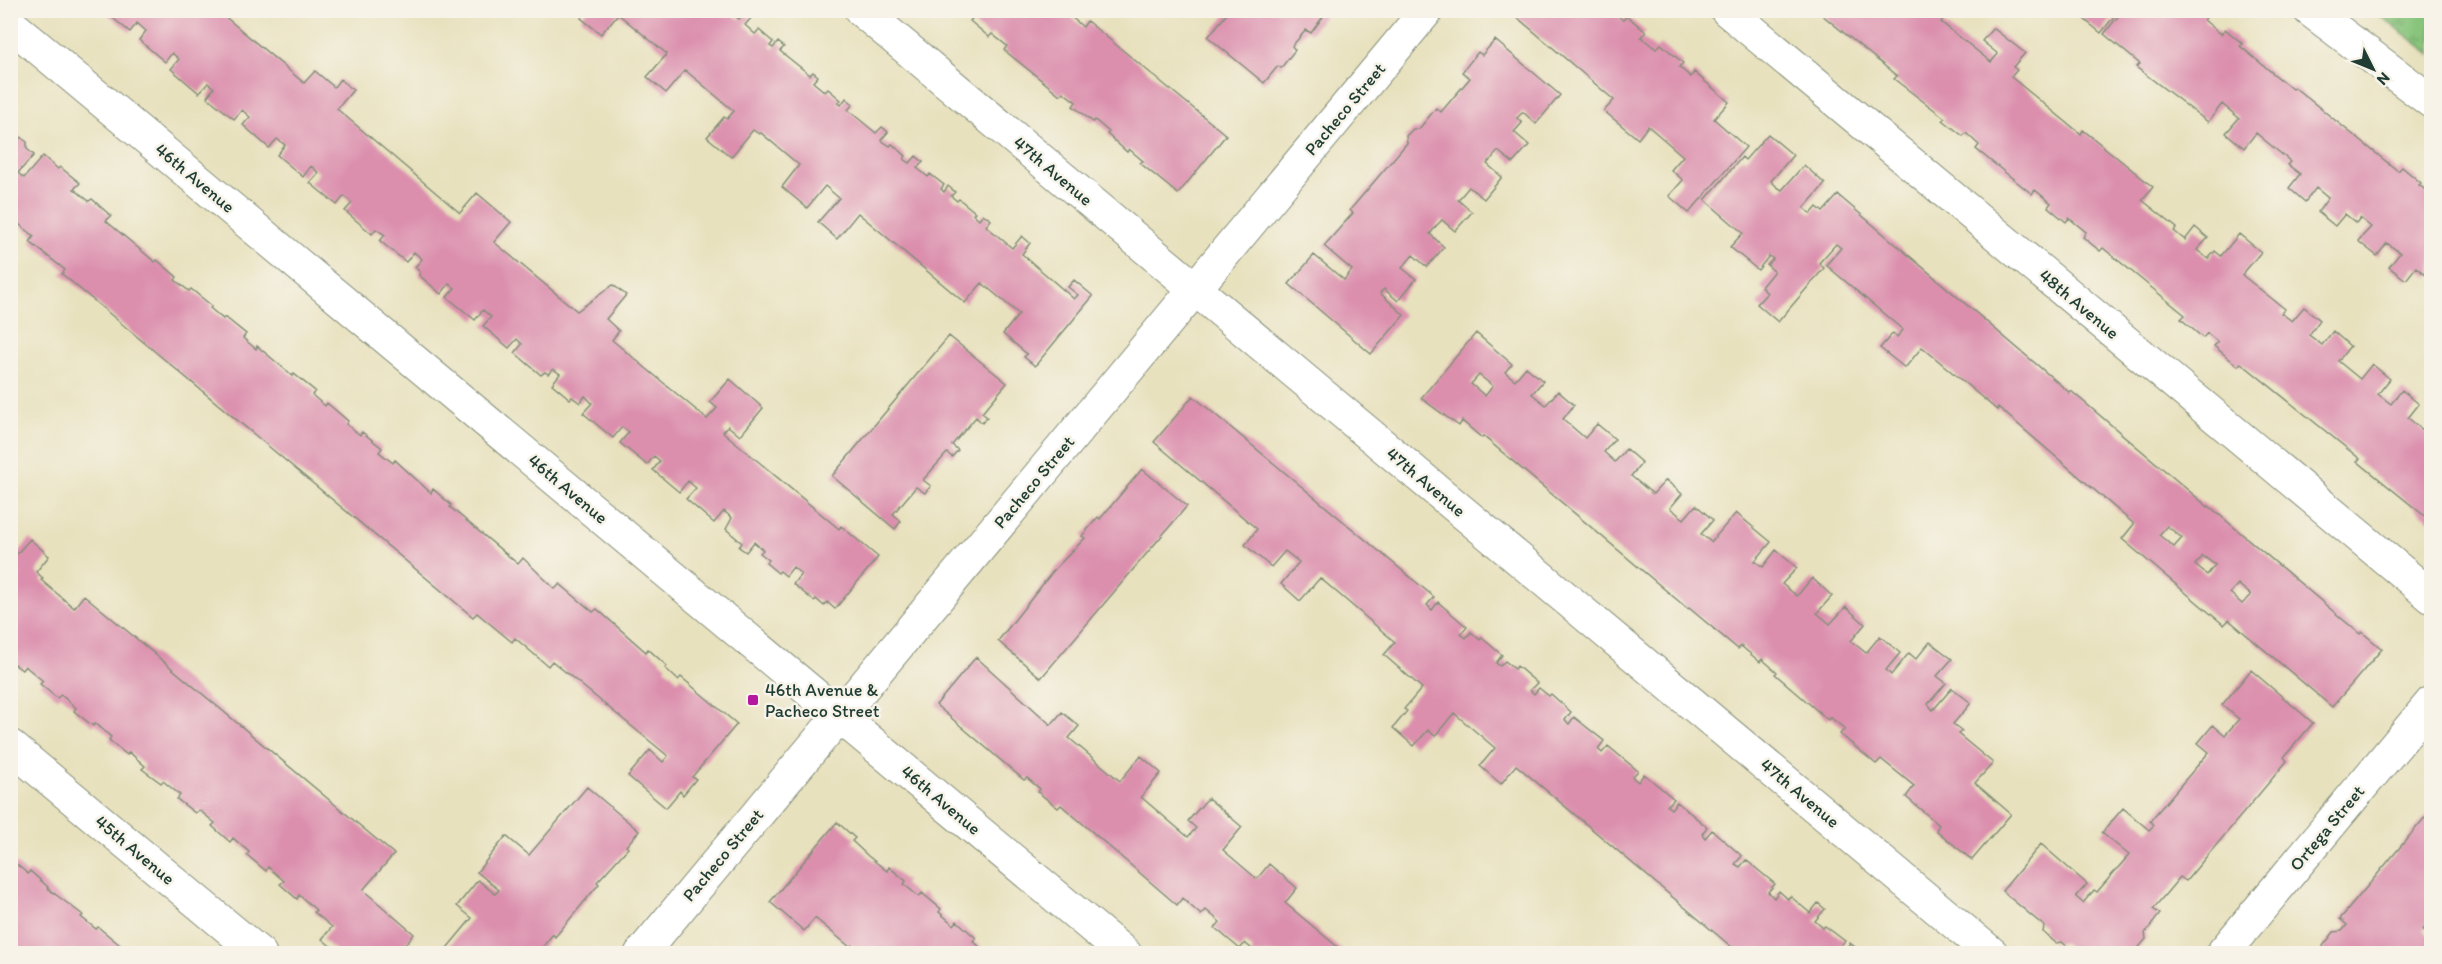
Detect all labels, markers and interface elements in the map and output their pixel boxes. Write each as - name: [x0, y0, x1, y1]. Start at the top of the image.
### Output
- north arrow: [2343, 39, 2403, 99]
- street label: Pacheco Street: [1300, 58, 1390, 160]
- text: N: [2373, 68, 2394, 89]
- street label: 47th Avenue: [1009, 131, 1097, 211]
- street label: 46th Avenue: [151, 138, 239, 218]
- street label: 48th Avenue: [2034, 264, 2124, 344]
- street label: Pacheco Street: [989, 431, 1079, 533]
- street label: 47th Avenue: [1382, 442, 1470, 522]
- street label: 46th Avenue: [524, 449, 612, 529]
- place label: 46th Avenue & Pacheco Street: [765, 679, 880, 722]
- marker: 46th Avenue & Pacheco Street: [746, 693, 760, 707]
- street label: 47th Avenue: [1756, 753, 1844, 833]
- street label: 46th Avenue: [897, 760, 985, 840]
- street label: Ortega Street: [2285, 780, 2369, 875]
- street label: Pacheco Street: [678, 804, 768, 906]
- street label: 45th Avenue: [91, 810, 179, 890]

